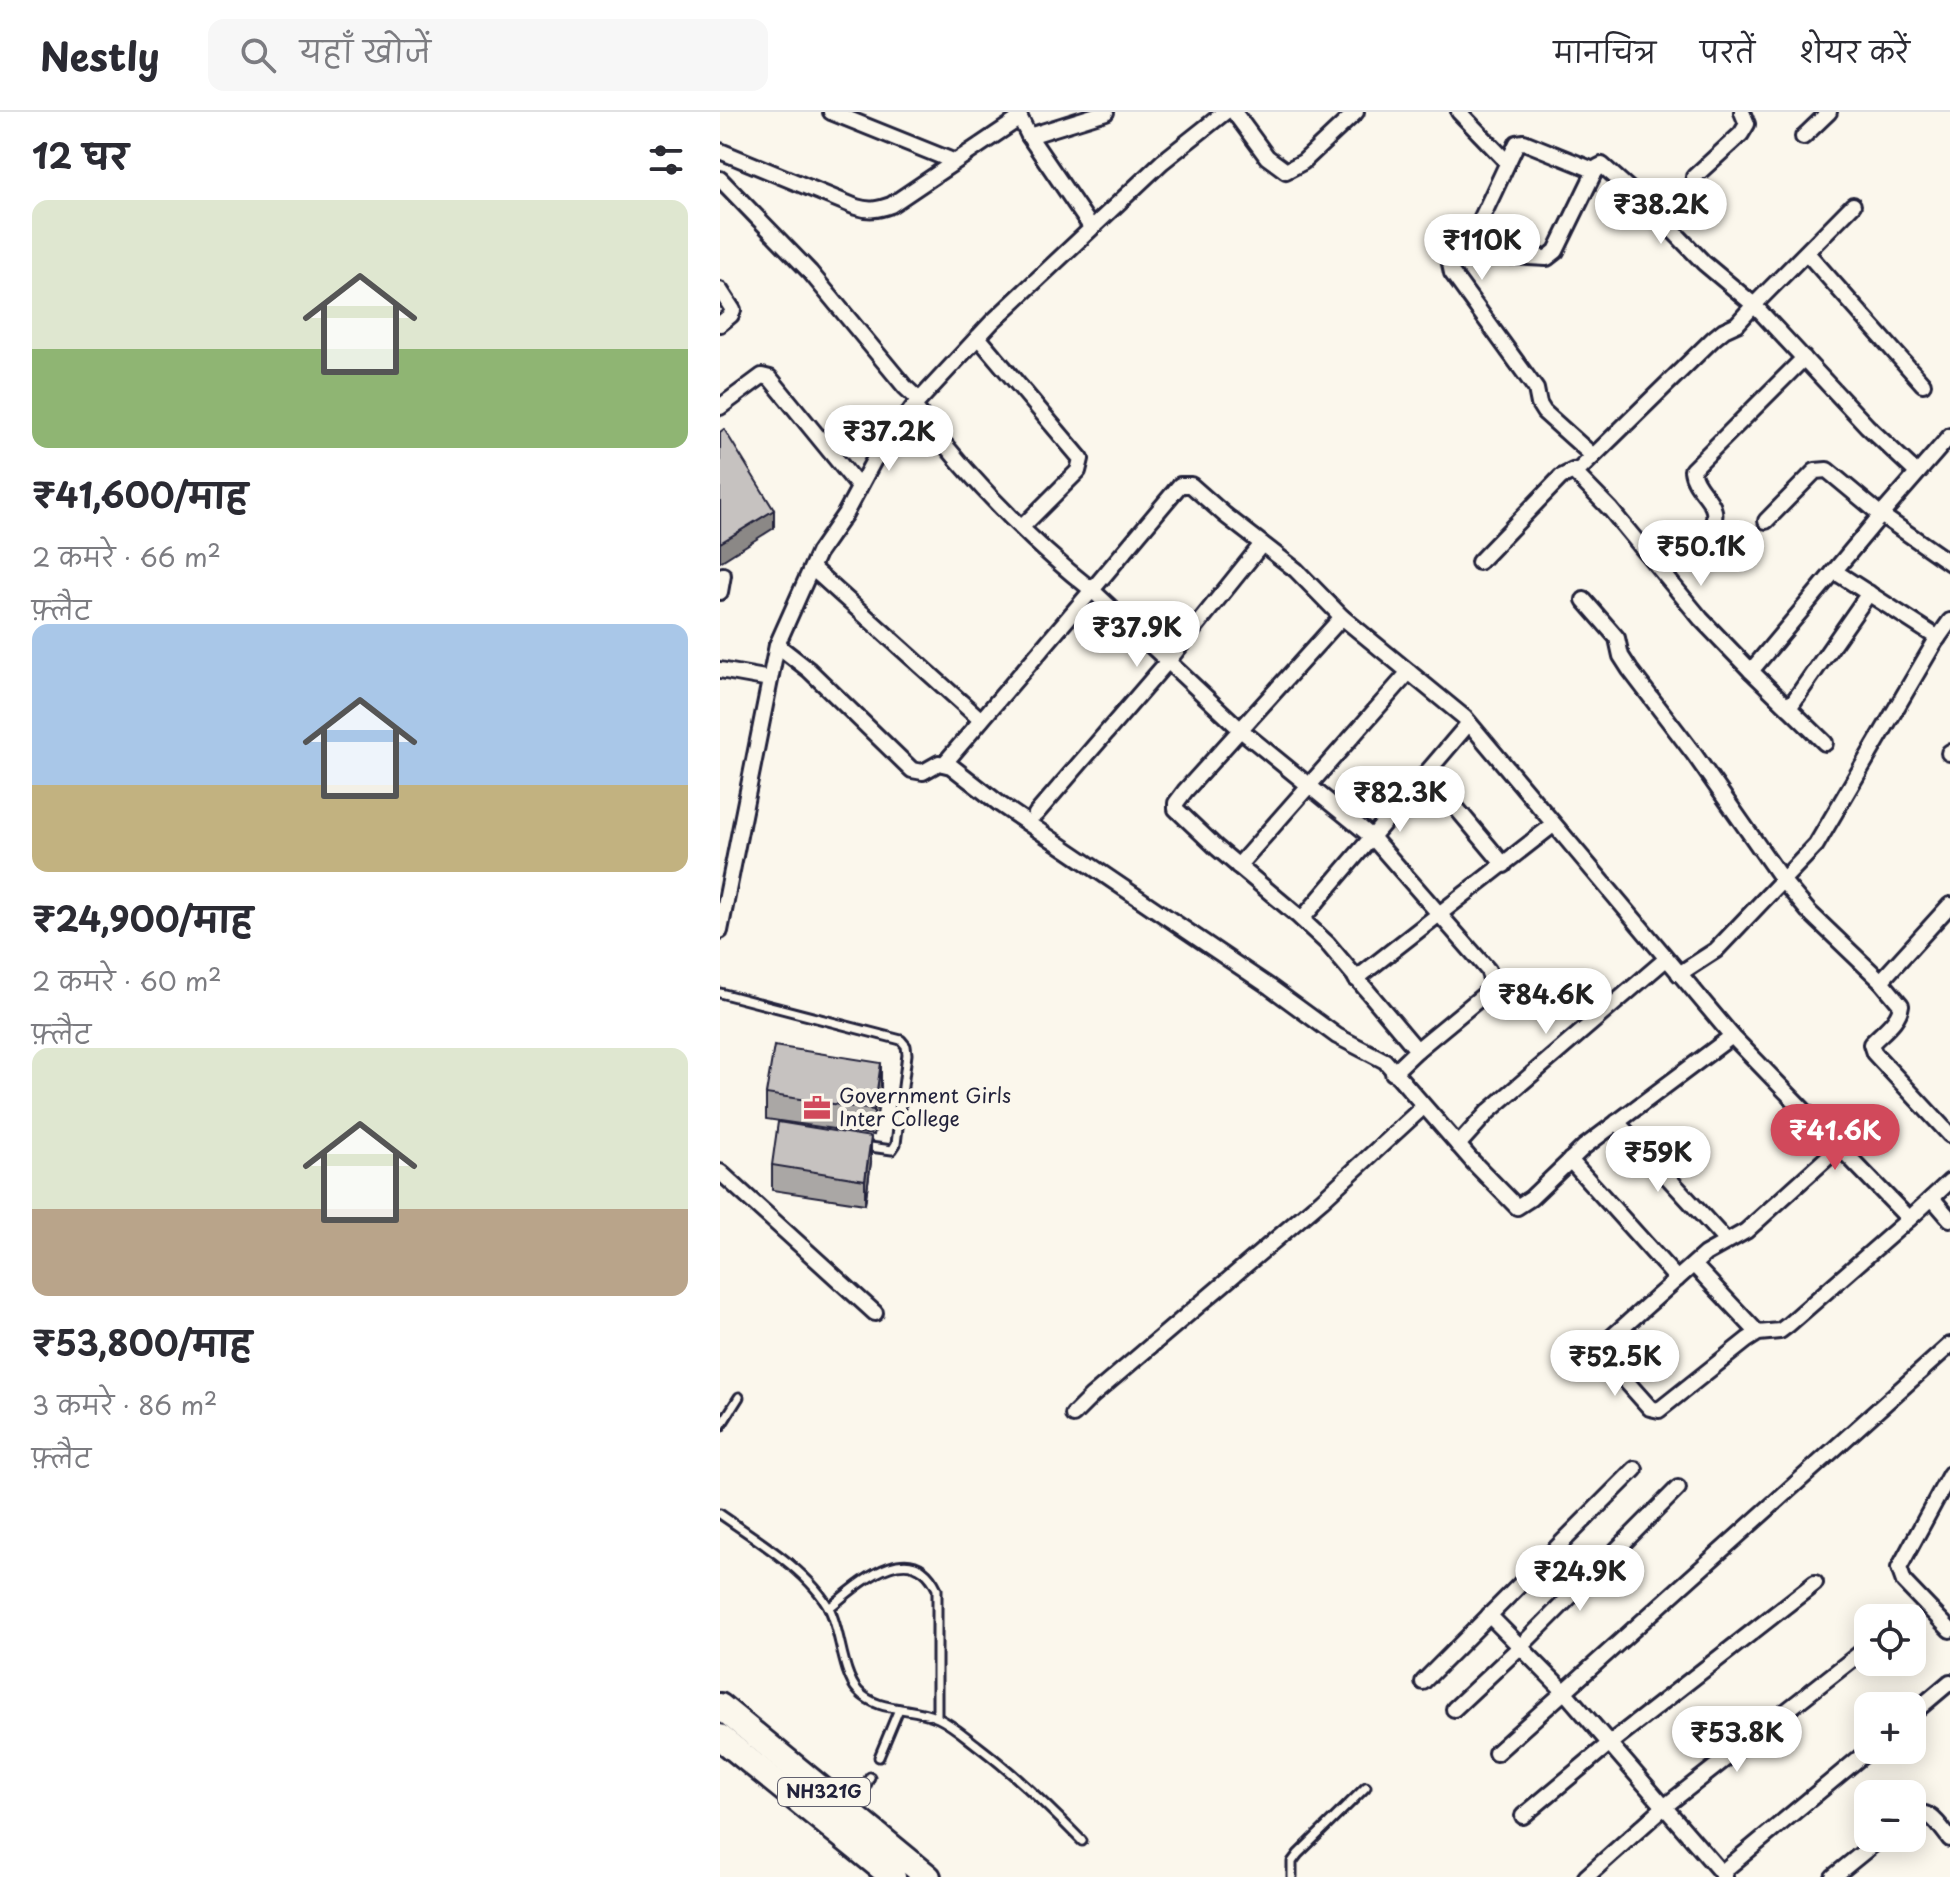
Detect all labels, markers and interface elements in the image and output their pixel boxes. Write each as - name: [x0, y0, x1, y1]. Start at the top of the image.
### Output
- search box: [208, 19, 768, 91]
- text: Nestly: [40, 27, 160, 84]
- text: यहाँ खोजें: [300, 28, 431, 73]
- text: मानचित्र: [1553, 30, 1656, 73]
- text: परतें: [1700, 30, 1755, 73]
- text: शेयर करें: [1799, 30, 1910, 73]
- icon: search: [236, 33, 280, 77]
- text: 12 घर: [32, 129, 128, 181]
- icon: filters: [644, 138, 688, 182]
- pin: ₹38.2K: [1596, 178, 1726, 246]
- text: ₹38.2K: [1613, 184, 1709, 223]
- pin: ₹110K: [1426, 214, 1538, 282]
- text: ₹110K: [1442, 220, 1522, 259]
- icon: home: [288, 252, 432, 396]
- pin: ₹37.2K: [824, 405, 954, 473]
- text: ₹37.2K: [842, 411, 936, 450]
- text: ₹41,600/माह: [32, 468, 248, 520]
- pin: ₹50.1K: [1636, 520, 1766, 588]
- text: ₹50.1K: [1656, 526, 1746, 565]
- text: 2 कमरे · 66 m²: [32, 537, 221, 576]
- text: फ़्लैट: [32, 590, 91, 629]
- pin: ₹37.9K: [1072, 601, 1202, 669]
- text: ₹37.9K: [1092, 607, 1182, 646]
- icon: home: [288, 676, 432, 820]
- pin: ₹82.3K: [1335, 766, 1465, 834]
- text: ₹82.3K: [1353, 772, 1447, 811]
- text: ₹24,900/माह: [32, 892, 253, 944]
- text: 2 कमरे · 60 m²: [32, 961, 222, 1000]
- pin: ₹84.6K: [1481, 968, 1611, 1036]
- text: ₹84.6K: [1498, 974, 1594, 1013]
- text: फ़्लैट: [32, 1014, 91, 1053]
- place label: Government Girls Inter College: [839, 1080, 1011, 1133]
- office icon: Government Girls Inter College: [802, 1093, 832, 1123]
- icon: home: [288, 1100, 432, 1244]
- pin: ₹41.6K: [1770, 1104, 1900, 1172]
- text: ₹41.6K: [1789, 1110, 1881, 1149]
- pin: ₹59K: [1611, 1126, 1705, 1194]
- text: ₹59K: [1624, 1132, 1692, 1171]
- text: ₹53,800/माह: [32, 1316, 252, 1368]
- pin: ₹52.5K: [1550, 1330, 1680, 1398]
- text: ₹52.5K: [1568, 1336, 1662, 1375]
- text: 3 कमरे · 86 m²: [32, 1385, 217, 1424]
- text: फ़्लैट: [32, 1438, 91, 1477]
- pin: ₹24.9K: [1515, 1545, 1645, 1613]
- text: ₹24.9K: [1533, 1551, 1627, 1590]
- map controls: [1854, 1604, 1926, 1852]
- button: locate: [1854, 1604, 1926, 1676]
- button: +: [1854, 1692, 1926, 1764]
- pin: ₹53.8K: [1672, 1706, 1802, 1774]
- text: ₹53.8K: [1690, 1712, 1784, 1751]
- road number: NH321G: [778, 1778, 870, 1806]
- button: −: [1854, 1780, 1926, 1852]

